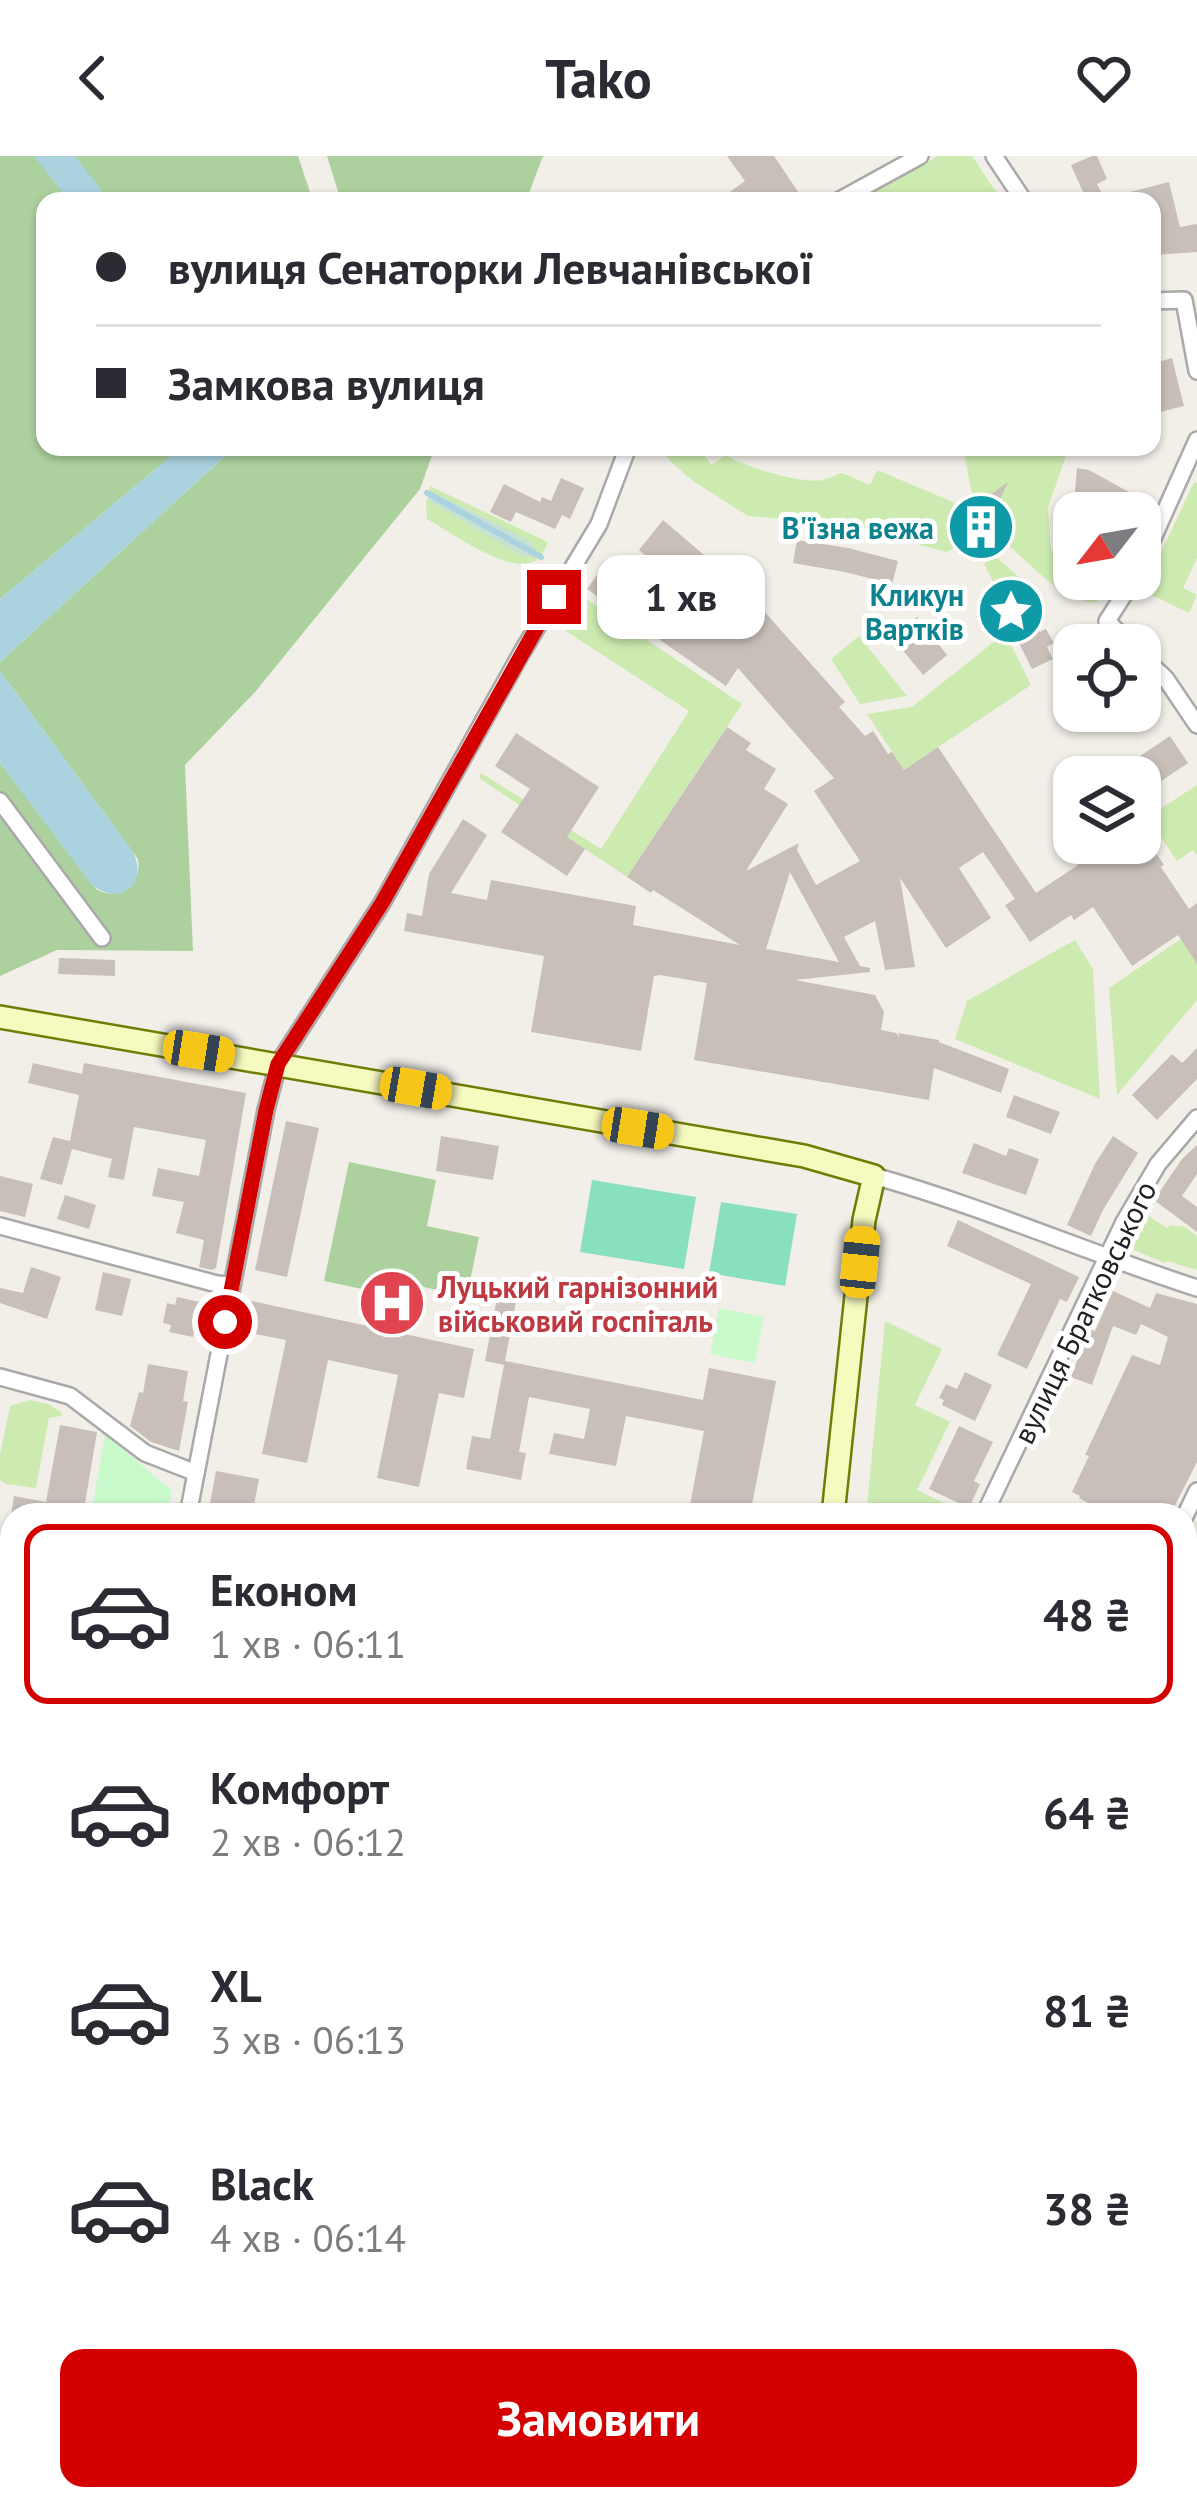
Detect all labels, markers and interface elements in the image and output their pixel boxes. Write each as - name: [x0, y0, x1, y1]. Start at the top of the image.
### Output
- text: Tako: [545, 43, 652, 113]
- icon: back: [60, 45, 126, 111]
- icon: heart: [1071, 45, 1137, 111]
- text: вулиця Сенаторки Левчанівської: [168, 238, 814, 296]
- text: Замкова вулиця: [168, 354, 485, 412]
- building icon: В'їзна вежа: [946, 492, 1016, 562]
- north arrow: [1053, 492, 1161, 600]
- map controls: [1053, 492, 1161, 864]
- place label: В'їзна вежа: [782, 508, 934, 547]
- callout: 1 хв: [596, 555, 764, 639]
- route end: [527, 570, 581, 624]
- text: 1 хв: [645, 571, 717, 622]
- place label: Кликун Вартків: [865, 575, 964, 648]
- place icon: Кликун Вартків: [976, 576, 1046, 646]
- button: locate: [1053, 624, 1161, 732]
- button: layers: [1053, 756, 1161, 864]
- car: [161, 1028, 237, 1074]
- car: [377, 1064, 455, 1112]
- car: [600, 1105, 676, 1151]
- street label: вулиця Братковського: [1003, 1174, 1165, 1450]
- car: [838, 1224, 882, 1300]
- place label: Луцький гарнізонний військовий госпіталь: [437, 1267, 718, 1340]
- hospital icon: Луцький гарнізонний військовий госпіталь: [357, 1268, 427, 1338]
- route start: [198, 1295, 252, 1349]
- icon: car: [66, 1560, 174, 1668]
- text: Економ: [210, 1560, 357, 1618]
- text: 48 ₴: [1043, 1585, 1131, 1643]
- text: 1 хв · 06:11: [210, 1618, 406, 1669]
- icon: car: [66, 1758, 174, 1866]
- text: Комфорт: [210, 1758, 389, 1816]
- text: 64 ₴: [1043, 1783, 1131, 1841]
- text: 2 хв · 06:12: [210, 1816, 406, 1867]
- icon: car: [66, 1956, 174, 2064]
- text: XL: [210, 1956, 262, 2014]
- text: 81 ₴: [1043, 1981, 1131, 2039]
- text: 3 хв · 06:13: [210, 2014, 406, 2065]
- icon: car: [66, 2154, 174, 2262]
- text: Black: [210, 2154, 314, 2212]
- text: 38 ₴: [1043, 2179, 1131, 2237]
- text: 4 хв · 06:14: [210, 2212, 406, 2263]
- button: Замовити: [60, 2349, 1137, 2487]

